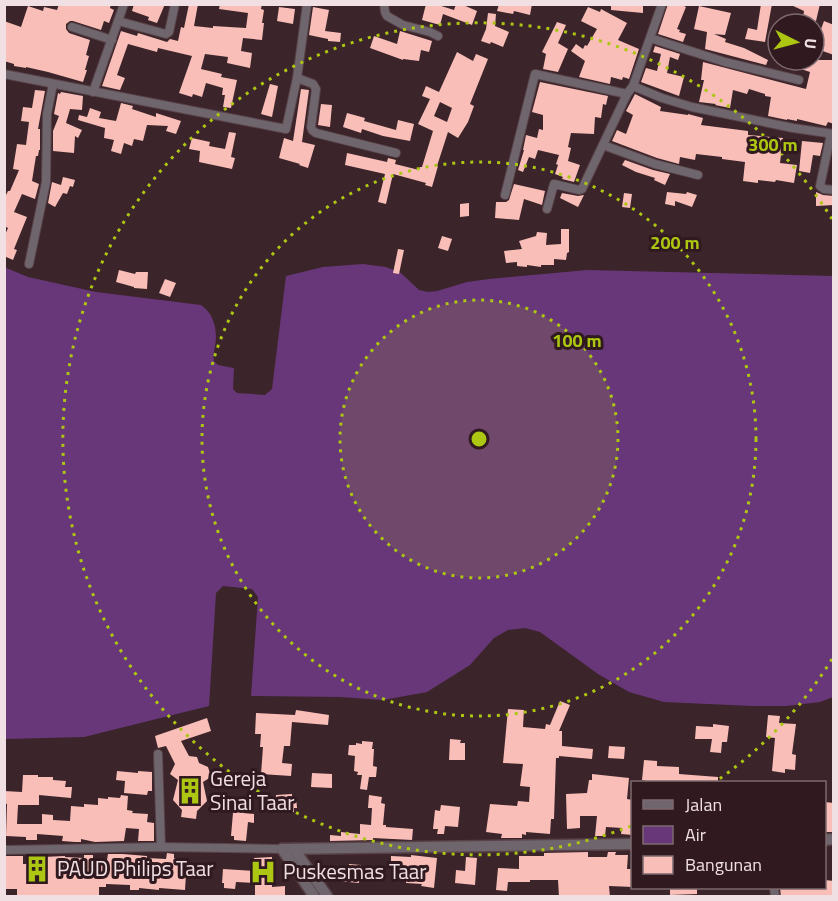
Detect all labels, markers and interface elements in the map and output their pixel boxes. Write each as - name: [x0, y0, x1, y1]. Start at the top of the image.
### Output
- north arrow: [766, 12, 826, 72]
- text: U: [798, 37, 823, 50]
- text: 300 m: [748, 131, 798, 158]
- text: 200 m: [650, 229, 700, 256]
- text: 100 m: [552, 327, 602, 354]
- centre of rings: [469, 429, 489, 449]
- place label: Gereja Sinai Taar: [210, 762, 294, 818]
- building icon: Gereja Sinai Taar: [175, 776, 205, 806]
- legend: [631, 781, 826, 889]
- text: Jalan: [685, 791, 722, 818]
- text: Air: [685, 821, 706, 848]
- text: Bangunan: [685, 851, 762, 878]
- place label: PAUD Philips Taar: [57, 852, 214, 884]
- building icon: PAUD Philips Taar: [22, 854, 52, 884]
- place label: Puskesmas Taar: [283, 855, 426, 887]
- hospital icon: Puskesmas Taar: [248, 857, 278, 887]

